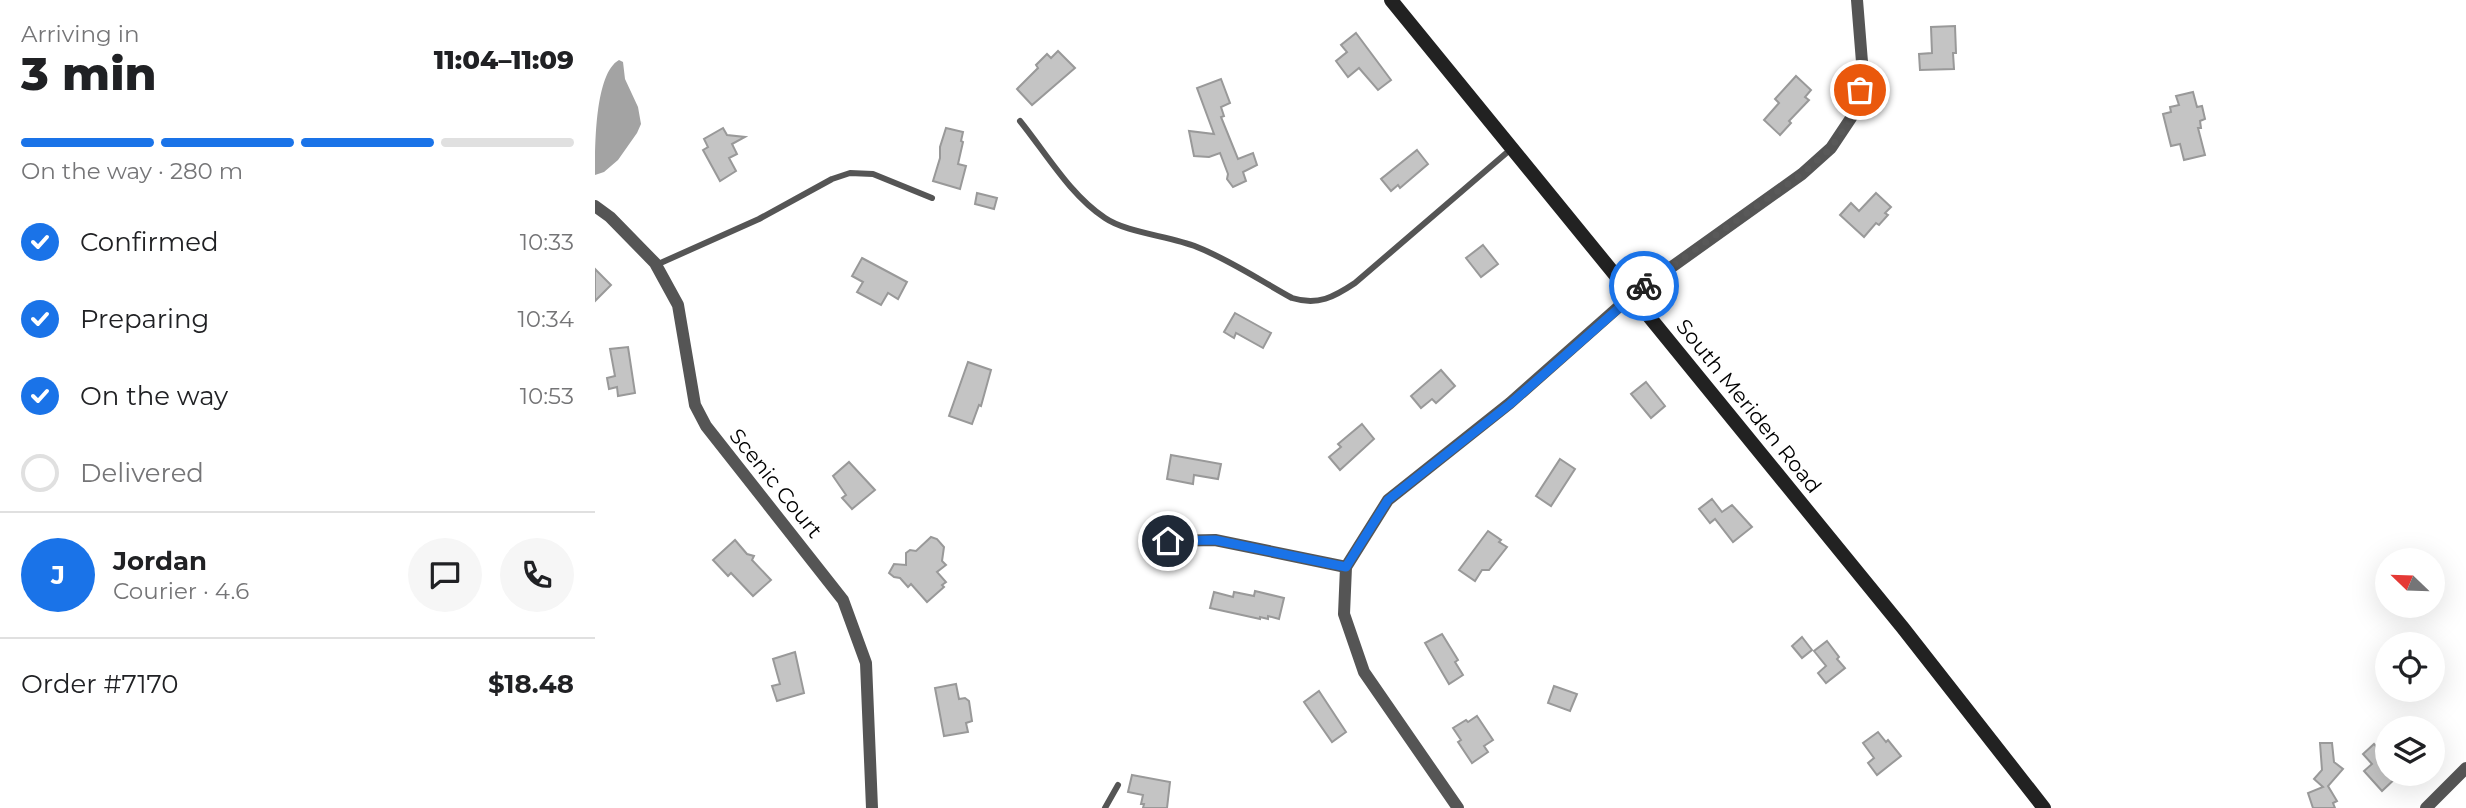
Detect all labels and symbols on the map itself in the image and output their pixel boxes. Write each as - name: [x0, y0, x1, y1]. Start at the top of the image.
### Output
- pin: [1830, 60, 1890, 120]
- courier: [1609, 251, 1679, 321]
- street label: South Meriden Road: [1671, 314, 1827, 498]
- street label: Scenic Court: [724, 423, 828, 543]
- pin: [1138, 511, 1198, 571]
- north arrow: [2375, 548, 2445, 618]

